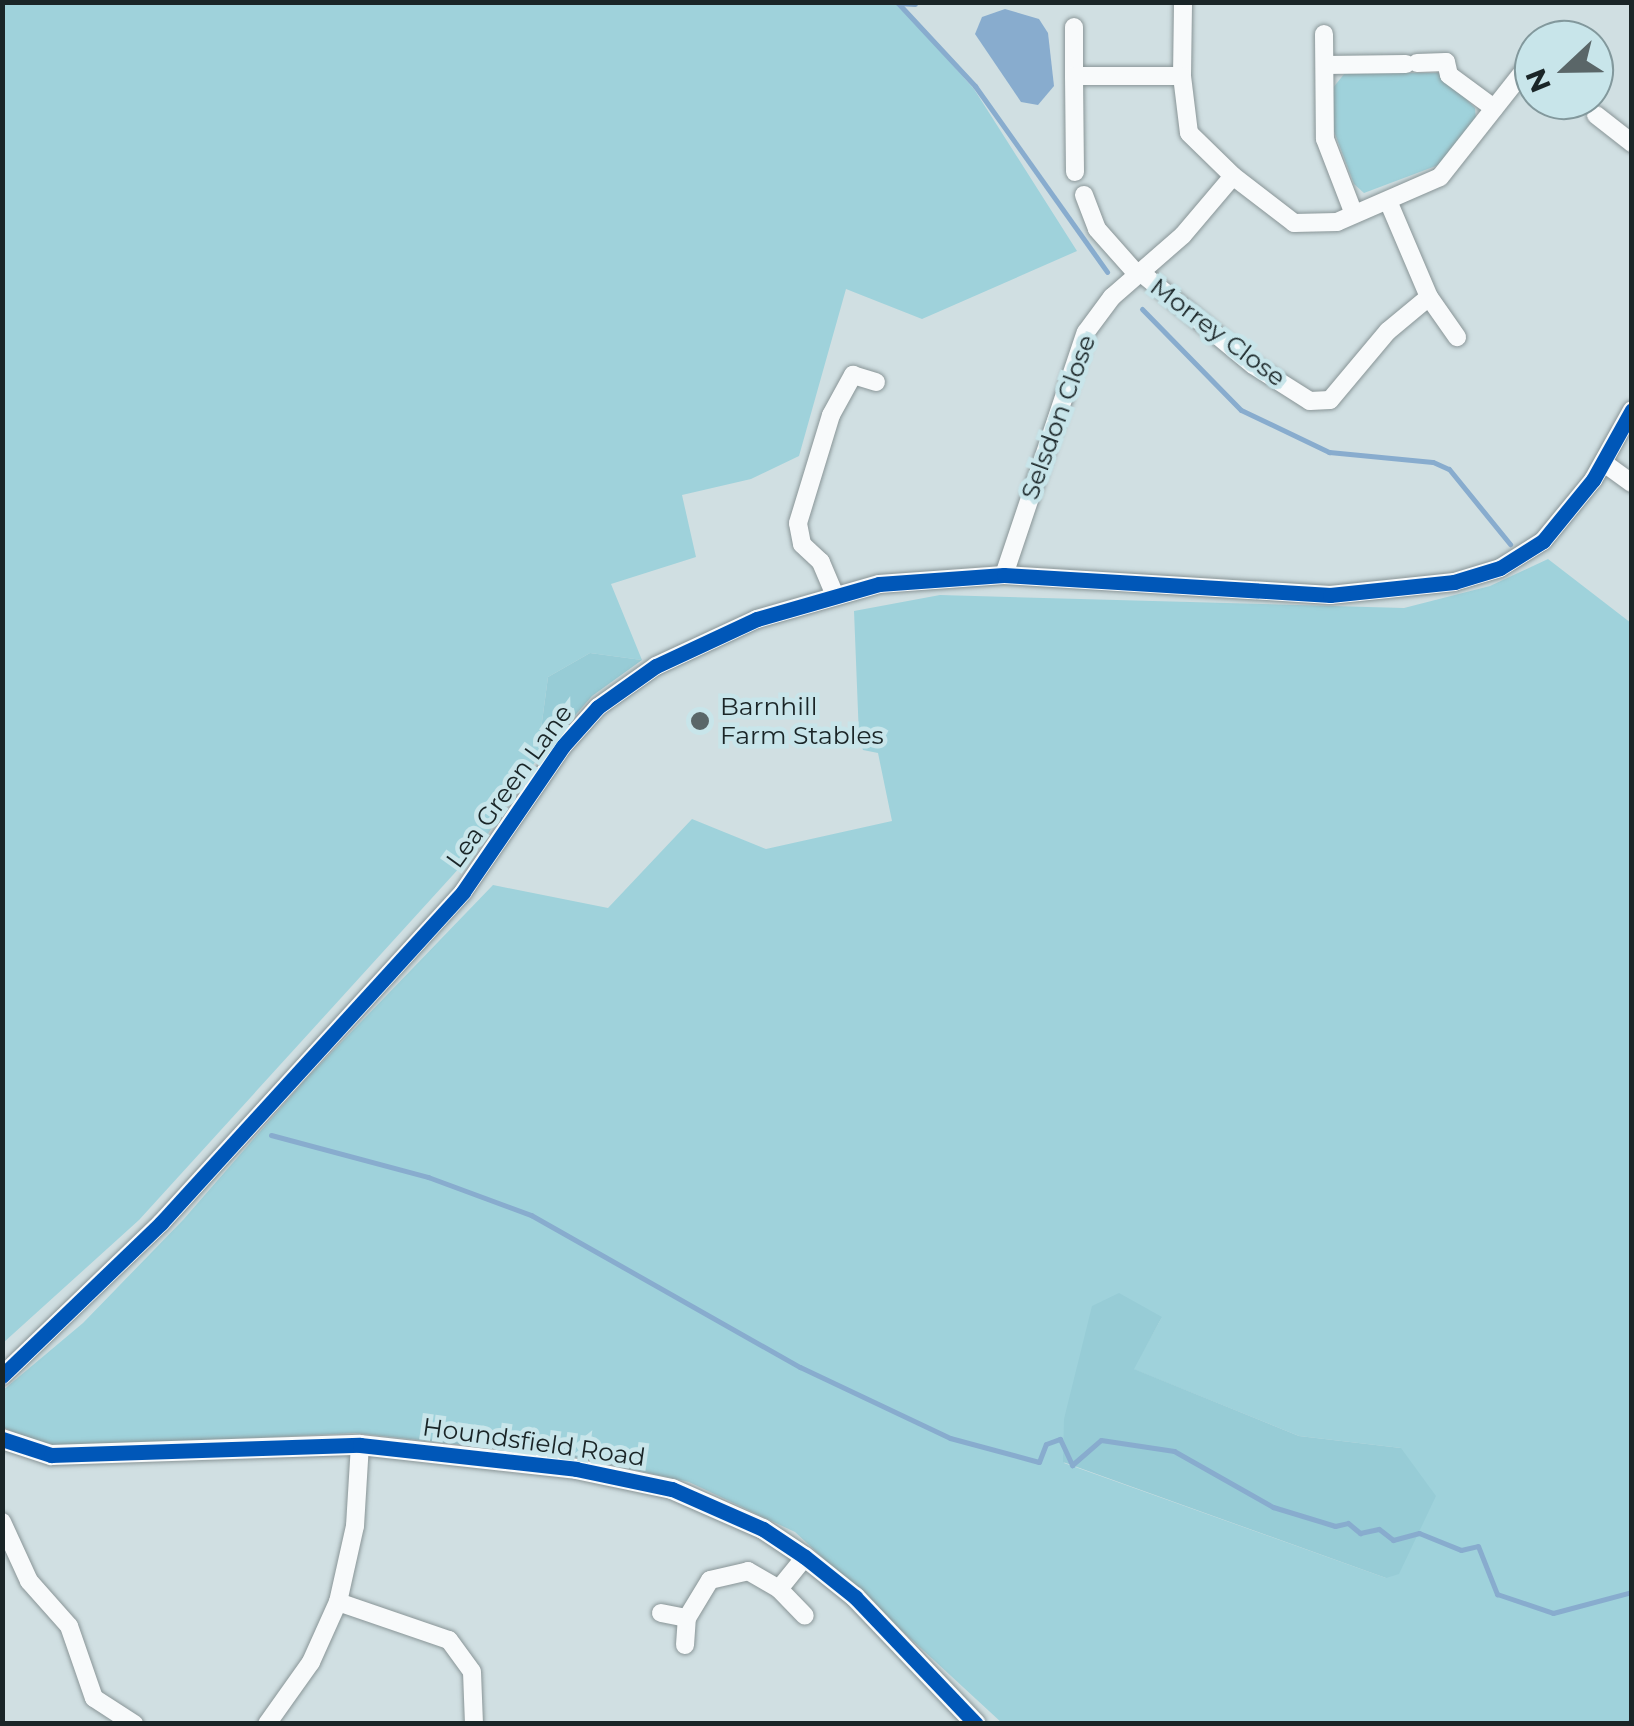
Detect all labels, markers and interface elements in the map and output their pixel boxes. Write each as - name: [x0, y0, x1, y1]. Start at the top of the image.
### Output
- north arrow: [1514, 20, 1614, 120]
- text: N: [1518, 64, 1558, 97]
- street label: Morrey Close: [1144, 271, 1292, 393]
- street label: Selsdon Close: [1014, 331, 1102, 503]
- place label: Barnhill Farm Stables: [720, 692, 884, 751]
- street label: Lea Green Lane: [440, 698, 578, 874]
- marker: Barnhill Farm Stables: [689, 710, 711, 732]
- street label: Houndsfield Road: [421, 1412, 647, 1472]

